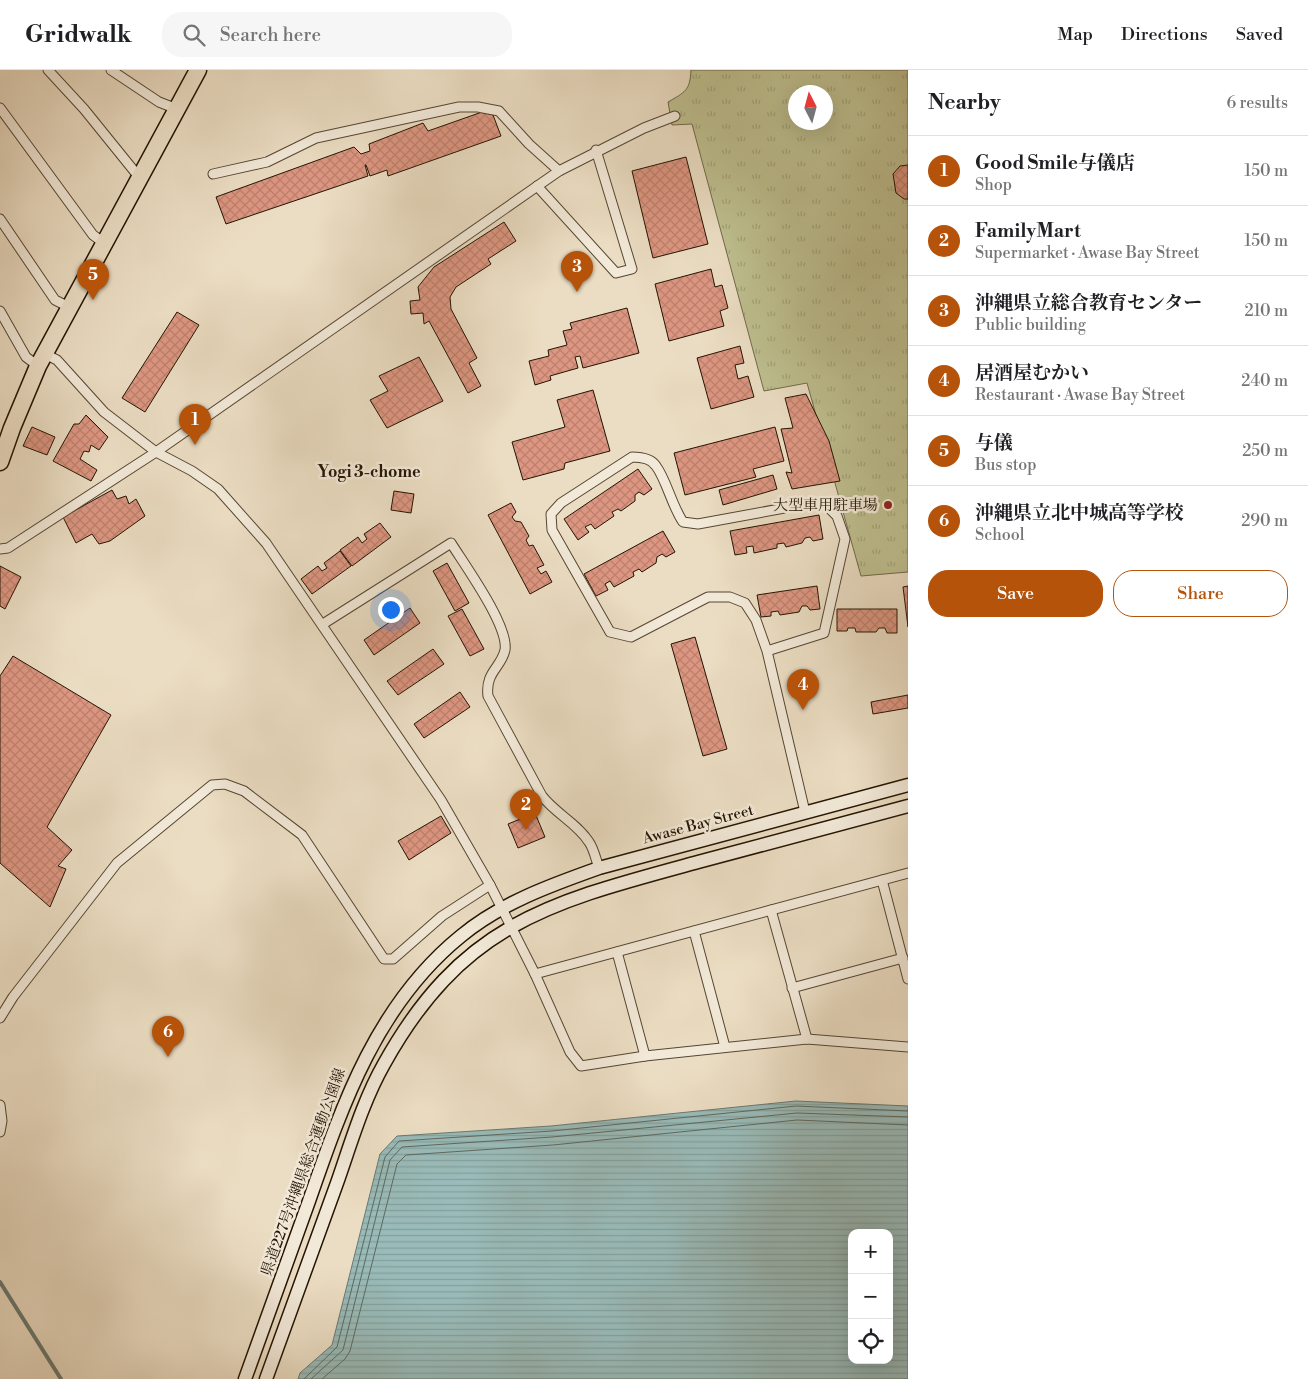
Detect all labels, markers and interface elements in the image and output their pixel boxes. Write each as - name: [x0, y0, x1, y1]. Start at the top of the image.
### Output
- search box: [162, 12, 512, 57]
- text: Gridwalk: [25, 20, 132, 50]
- icon: search: [180, 21, 208, 49]
- text: Search here: [220, 23, 321, 47]
- text: Map: [1057, 23, 1093, 46]
- text: Directions: [1121, 23, 1208, 46]
- text: Saved: [1236, 23, 1283, 46]
- north arrow: [788, 85, 833, 130]
- text: Nearby: [928, 90, 1001, 116]
- text: 6 results: [1227, 93, 1288, 113]
- text: Good Smile与儀店: [975, 151, 1135, 175]
- text: 1: [940, 161, 948, 181]
- text: 150 m: [1244, 161, 1288, 181]
- text: Shop: [975, 175, 1012, 195]
- text: FamilyMart: [975, 219, 1081, 243]
- text: 2: [939, 231, 949, 251]
- text: 150 m: [1244, 231, 1288, 251]
- text: Supermarket · Awase Bay Street: [975, 243, 1200, 263]
- pin: 3: [561, 251, 593, 292]
- pin: 5: [77, 259, 109, 300]
- text: 沖縄県立総合教育センター: [975, 291, 1202, 315]
- text: 3: [939, 301, 949, 321]
- text: 210 m: [1244, 301, 1288, 321]
- text: Public building: [975, 315, 1086, 335]
- text: 居酒屋むかい: [975, 361, 1089, 385]
- text: 4: [939, 371, 949, 391]
- text: 240 m: [1241, 371, 1288, 391]
- text: Restaurant · Awase Bay Street: [975, 385, 1185, 405]
- pin: 1: [179, 404, 211, 445]
- text: 与儀: [975, 431, 1013, 455]
- text: 5: [939, 441, 949, 461]
- text: 250 m: [1242, 441, 1288, 461]
- text: Bus stop: [975, 455, 1037, 475]
- district label: Yogi 3-chome: [317, 462, 421, 482]
- place label: 大型車用駐車場: [773, 496, 878, 515]
- marker: 大型車用駐車場: [882, 499, 894, 511]
- text: 沖縄県立北中城高等学校: [975, 501, 1184, 525]
- text: 6: [939, 511, 949, 531]
- text: 290 m: [1241, 511, 1288, 531]
- text: School: [975, 525, 1024, 545]
- button: Save: [928, 570, 1103, 617]
- button: Share: [1113, 570, 1288, 617]
- your location: [378, 597, 404, 623]
- pin: 4: [787, 669, 819, 710]
- pin: 2: [510, 789, 542, 830]
- street label: Awase Bay Street: [640, 800, 756, 849]
- pin: 6: [152, 1016, 184, 1057]
- street label: 県道227号沖縄県総合運動公園線: [257, 1066, 350, 1279]
- map controls: [848, 1229, 893, 1364]
- button: +: [848, 1229, 893, 1274]
- button: −: [848, 1274, 893, 1319]
- button: locate: [848, 1319, 893, 1364]

